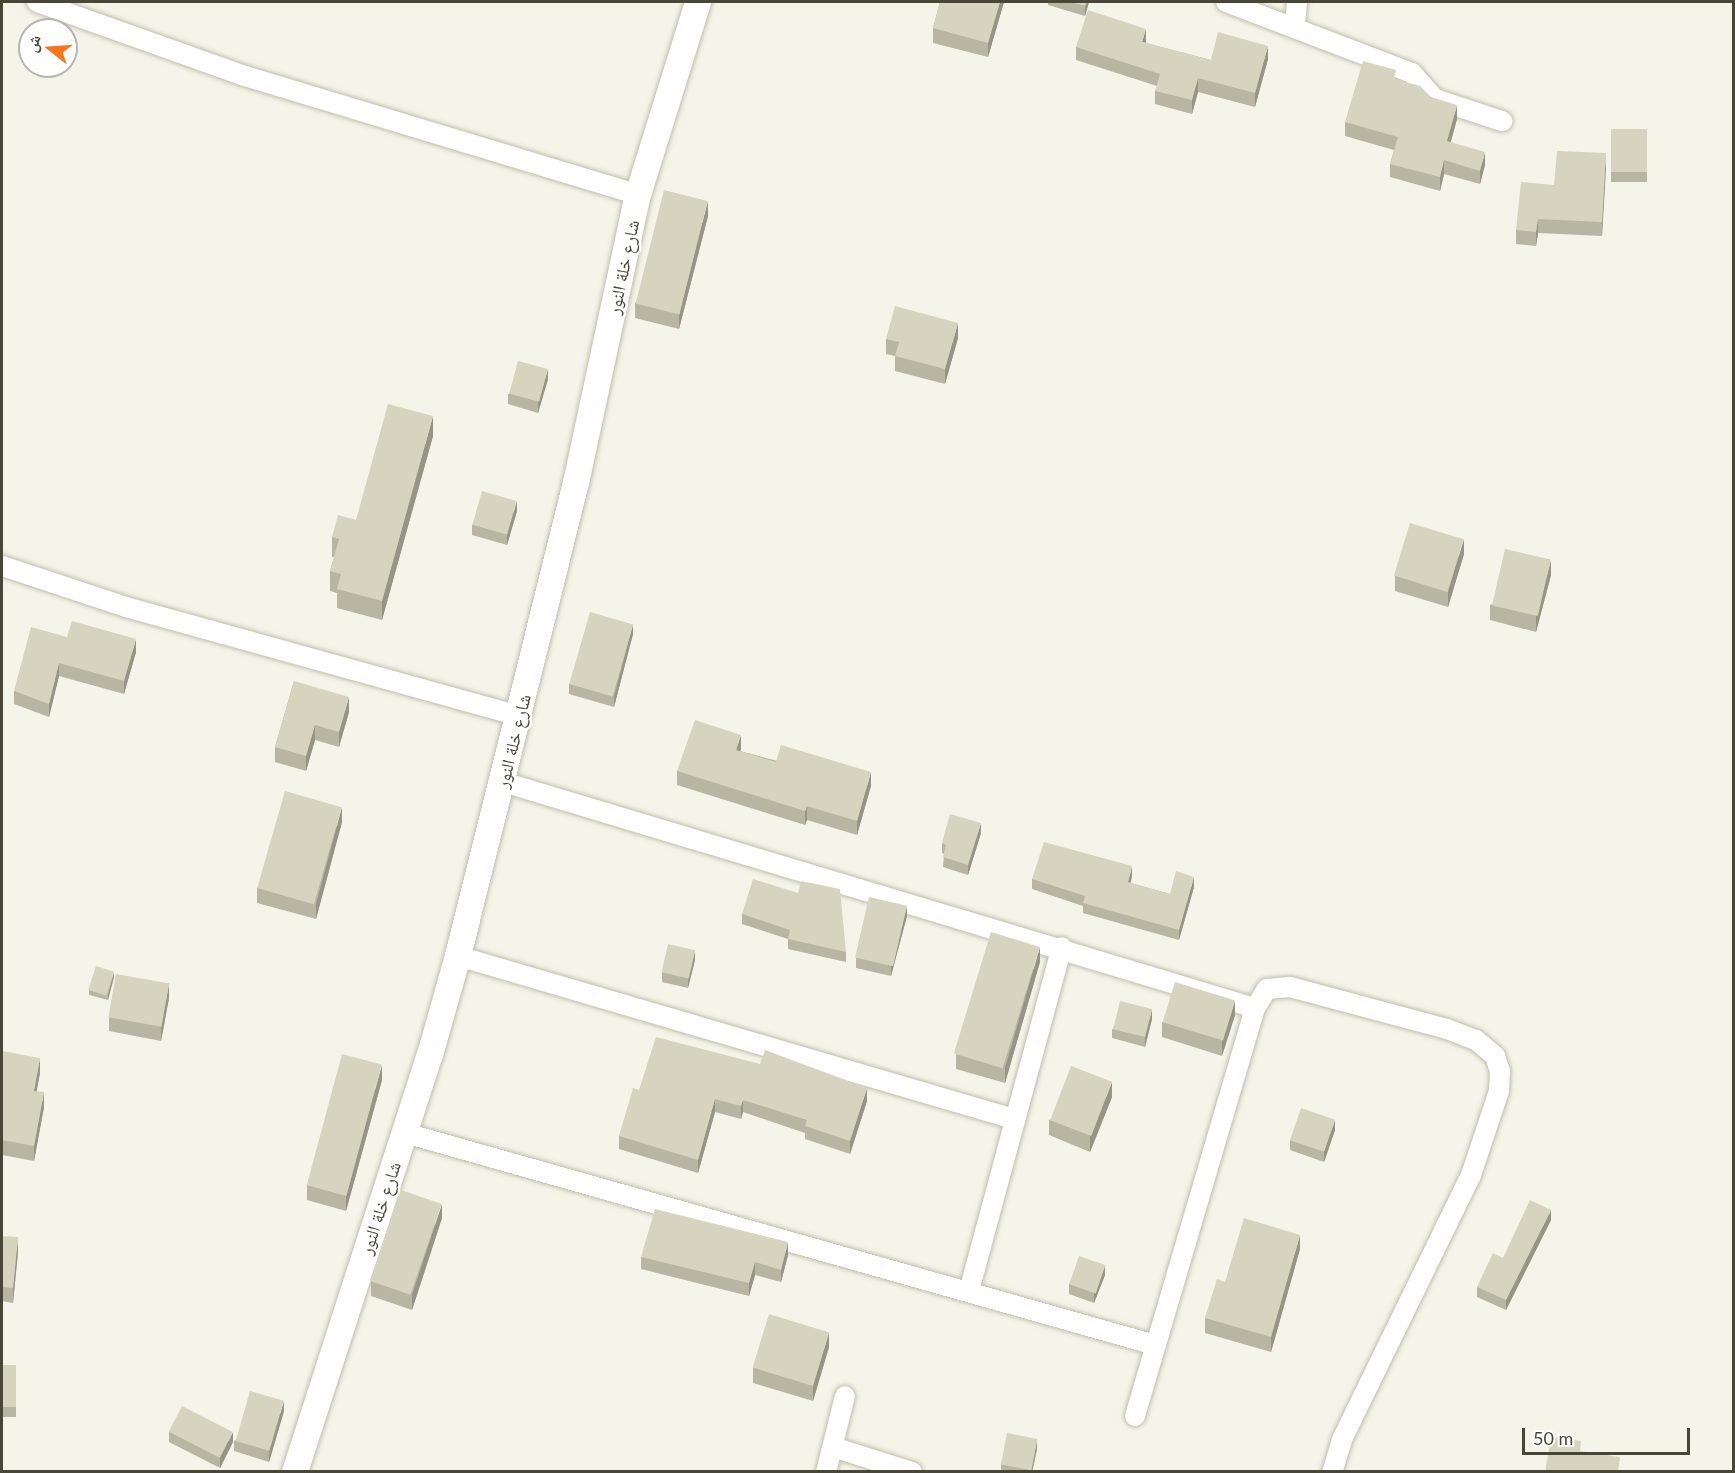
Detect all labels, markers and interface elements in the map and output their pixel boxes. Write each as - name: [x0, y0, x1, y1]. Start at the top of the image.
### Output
- north arrow: [18, 18, 78, 78]
- text: ش: [21, 32, 44, 54]
- street label: شارع خلة النور: [602, 218, 644, 316]
- street label: شارع خلة النور: [491, 692, 535, 790]
- street label: شارع خلة النور: [355, 1159, 405, 1257]
- scale bar: [1525, 1416, 1693, 1454]
- text: 50 m: [1533, 1427, 1573, 1449]

